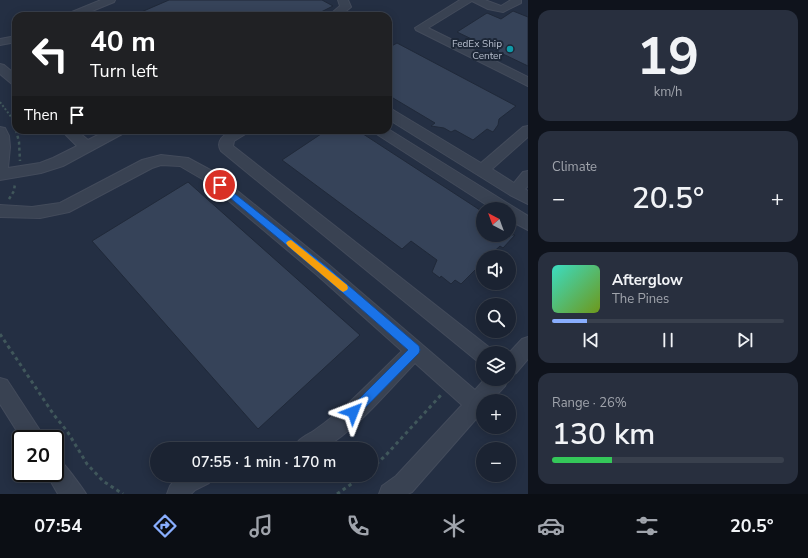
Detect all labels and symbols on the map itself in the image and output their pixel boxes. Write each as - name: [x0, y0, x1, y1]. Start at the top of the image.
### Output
- place label: FedEx Ship Center: [452, 37, 502, 63]
- marker: FedEx Ship Center: [505, 44, 515, 54]
- pin: [203, 168, 237, 202]
- north arrow: [476, 202, 516, 242]
- position arrow: [332, 391, 374, 433]
- speed limit sign: 20: [12, 430, 64, 482]

